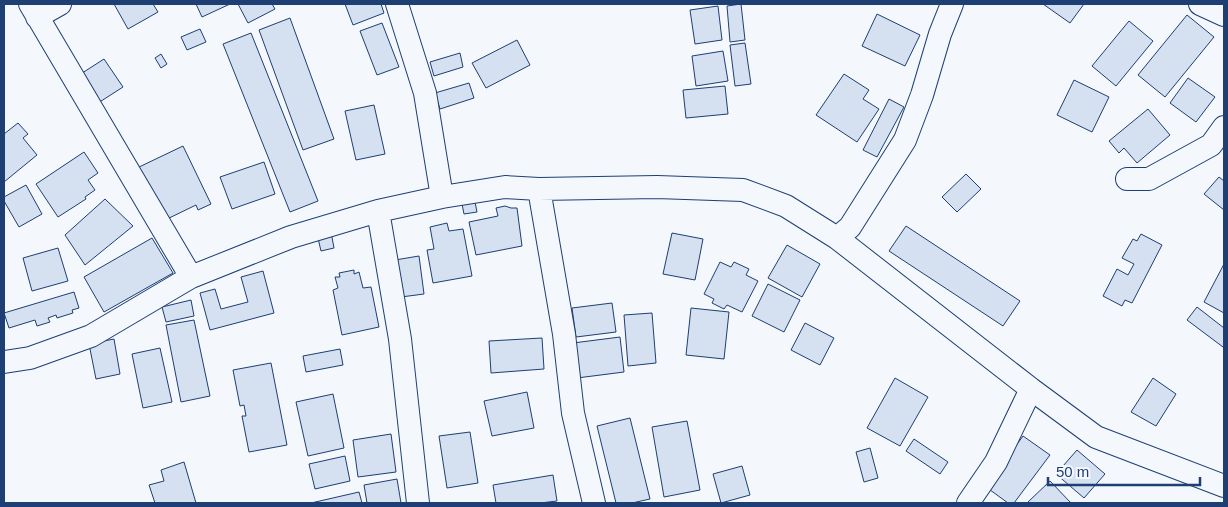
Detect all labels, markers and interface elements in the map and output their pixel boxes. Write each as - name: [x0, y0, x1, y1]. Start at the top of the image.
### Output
- scale bar: [1048, 454, 1200, 486]
- text: 50 m: [1056, 463, 1089, 480]

